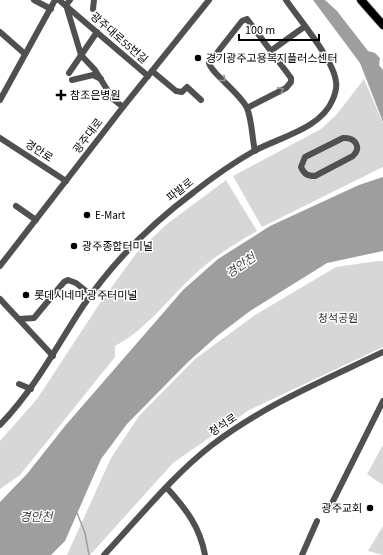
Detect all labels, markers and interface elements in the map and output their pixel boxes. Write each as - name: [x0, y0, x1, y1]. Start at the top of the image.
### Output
- street label: 광주대로55번길: [87, 9, 151, 67]
- scale bar: [239, 16, 319, 42]
- text: 100 m: [245, 22, 275, 39]
- place label: 경기광주고용복지플러스센터: [206, 51, 338, 66]
- marker: 경기광주고용복지플러스센터: [193, 53, 203, 63]
- one-way arrow: [218, 75, 226, 82]
- place label: 참조은병원: [70, 88, 121, 103]
- one-way arrow: [277, 88, 284, 95]
- marker: 참조은병원: [55, 89, 67, 101]
- street label: 광주대로: [70, 115, 106, 157]
- street label: 경안로: [22, 136, 56, 166]
- street label: 파발로: [163, 175, 197, 205]
- place label: E-Mart: [95, 208, 126, 223]
- marker: E-Mart: [82, 210, 92, 220]
- place label: 광주종합터미널: [82, 239, 153, 254]
- marker: 광주종합터미널: [69, 241, 79, 251]
- water label: 경안천: [223, 248, 261, 282]
- place label: 롯데시네마 광주터미널: [34, 288, 137, 303]
- marker: 롯데시네마 광주터미널: [21, 290, 31, 300]
- park label: 청석공원: [318, 311, 358, 326]
- street label: 청석로: [206, 410, 240, 440]
- place label: 광주교회: [322, 501, 362, 516]
- marker: 광주교회: [365, 503, 375, 513]
- water label: 경안천: [19, 509, 55, 526]

